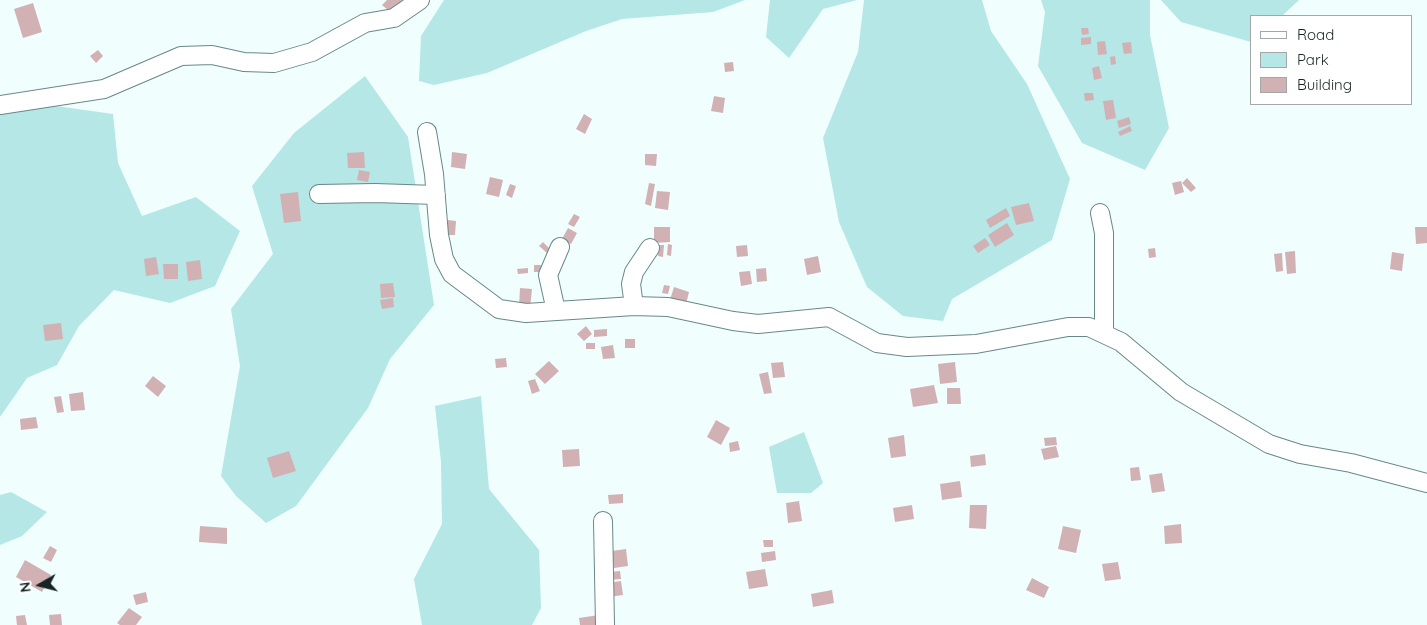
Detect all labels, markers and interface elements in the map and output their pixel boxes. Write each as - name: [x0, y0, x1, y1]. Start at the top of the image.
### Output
- legend: [1250, 15, 1412, 105]
- text: Road: [1297, 25, 1334, 44]
- text: Park: [1297, 50, 1329, 69]
- text: Building: [1297, 75, 1352, 94]
- north arrow: [15, 560, 65, 610]
- text: N: [16, 581, 35, 593]

